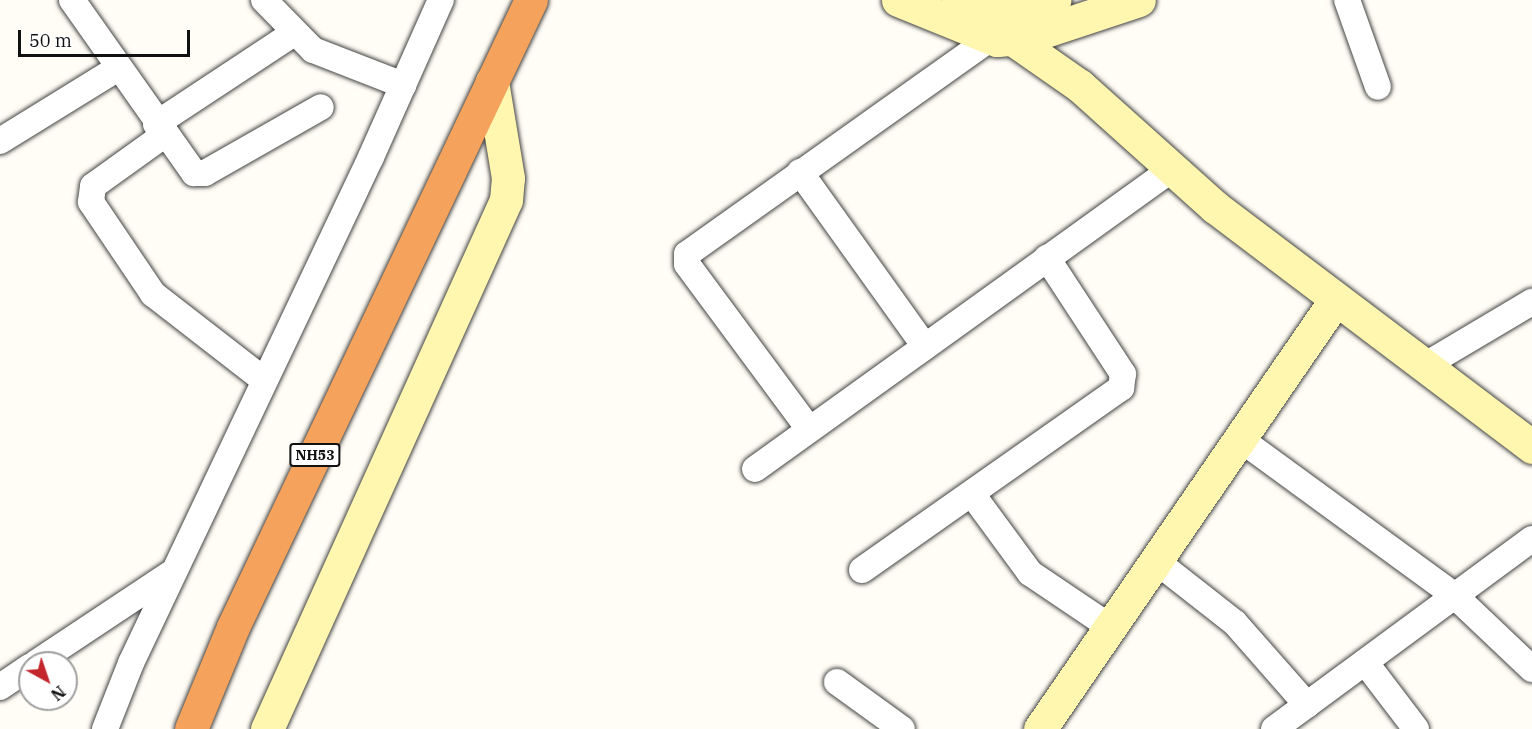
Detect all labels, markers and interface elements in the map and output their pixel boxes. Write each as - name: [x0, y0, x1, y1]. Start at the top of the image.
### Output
- scale bar: [21, 18, 194, 56]
- text: 50 m: [29, 29, 72, 52]
- road number: NH53: [288, 444, 342, 466]
- north arrow: [18, 651, 78, 711]
- text: N: [47, 682, 70, 705]

